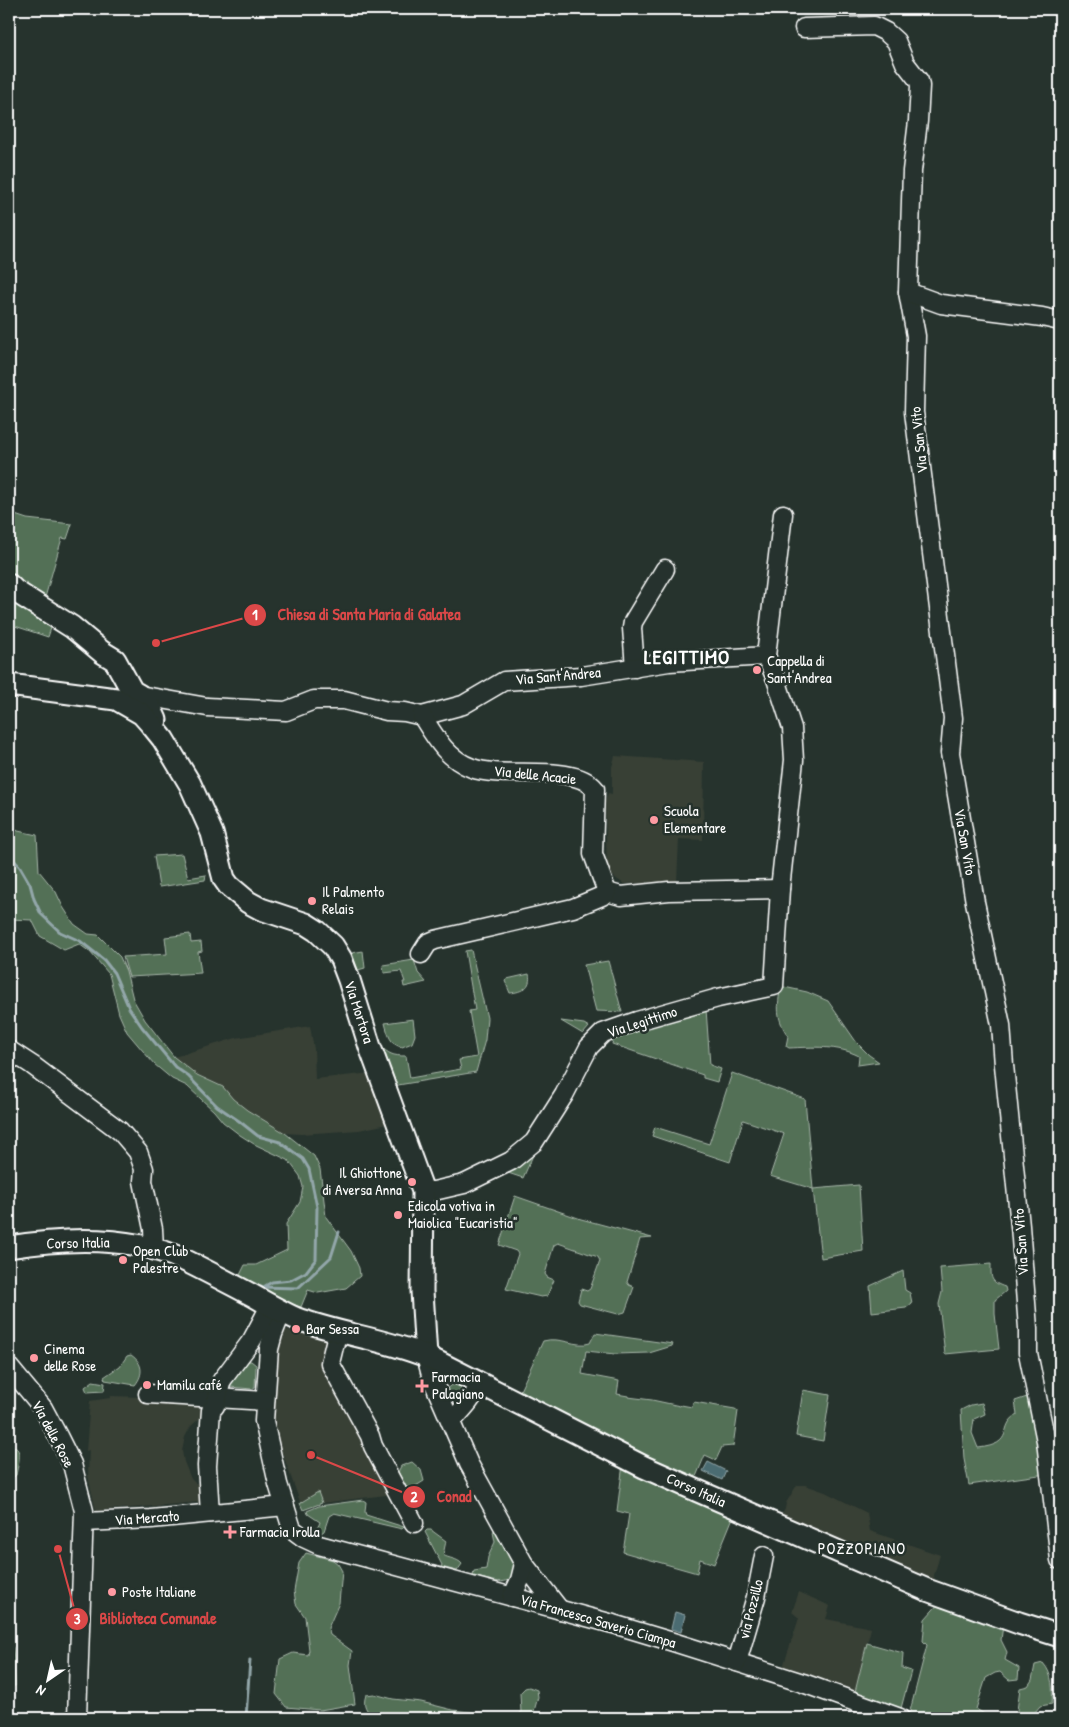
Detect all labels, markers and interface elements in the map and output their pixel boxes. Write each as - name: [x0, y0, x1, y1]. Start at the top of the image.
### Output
- street label: Via San Vito: [905, 406, 932, 475]
- callout: Chiesa di Santa Maria di Galatea: [243, 599, 471, 630]
- text: Chiesa di Santa Maria di Galatea: [278, 603, 461, 625]
- text: 1: [252, 604, 258, 625]
- district label: LEGITTIMO: [644, 643, 730, 670]
- place label: Cappella di Sant'Andrea: [767, 650, 832, 688]
- street label: Via Sant'Andrea: [514, 661, 602, 690]
- marker: Cappella di Sant'Andrea: [751, 664, 763, 676]
- street label: Via delle Acacie: [493, 760, 577, 789]
- place label: Scuola Elementare: [664, 800, 726, 838]
- street label: Via San Vito: [949, 807, 982, 877]
- marker: Scuola Elementare: [648, 814, 660, 826]
- place label: Il Palmento Relais: [322, 881, 384, 919]
- marker: Il Palmento Relais: [306, 895, 318, 907]
- street label: Via Mortora: [339, 978, 379, 1046]
- street label: Via Legittimo: [604, 1000, 680, 1043]
- place label: Il Ghiottone di Aversa Anna: [322, 1162, 402, 1200]
- marker: Il Ghiottone di Aversa Anna: [406, 1176, 418, 1188]
- place label: Edicola votiva in Maiolica "Eucaristia": [408, 1195, 517, 1233]
- street label: Via San Vito: [1008, 1208, 1033, 1276]
- marker: Edicola votiva in Maiolica "Eucaristia": [392, 1209, 404, 1221]
- street label: Corso Italia: [46, 1231, 110, 1254]
- place label: Open Club Palestre: [133, 1240, 188, 1278]
- marker: Open Club Palestre: [117, 1254, 129, 1266]
- place label: Bar Sessa: [306, 1318, 359, 1339]
- marker: Bar Sessa: [290, 1323, 302, 1335]
- place label: Cinema delle Rose: [44, 1338, 96, 1376]
- marker: Cinema delle Rose: [28, 1352, 40, 1364]
- place label: Farmacia Palagiano: [431, 1366, 484, 1404]
- place label: Mamilu café: [157, 1374, 222, 1395]
- marker: Mamilu café: [141, 1379, 153, 1391]
- marker: Farmacia Palagiano: [416, 1380, 428, 1392]
- street label: Via delle Rose: [27, 1396, 80, 1471]
- street label: Corso Italia: [663, 1467, 729, 1512]
- callout: Conad: [401, 1481, 481, 1512]
- text: Conad: [437, 1485, 472, 1507]
- text: 2: [410, 1486, 418, 1507]
- street label: Via Mercato: [114, 1505, 180, 1530]
- place label: Farmacia Irolla: [239, 1521, 320, 1542]
- marker: Farmacia Irolla: [224, 1526, 236, 1538]
- district label: POZZOPIANO: [818, 1537, 906, 1559]
- street label: via Pozzillo: [733, 1577, 768, 1641]
- place label: Poste Italiane: [122, 1581, 196, 1602]
- marker: Poste Italiane: [106, 1586, 118, 1598]
- street label: Via Francesco Saverio Ciampa: [518, 1588, 679, 1653]
- callout: Biblioteca Comunale: [64, 1603, 227, 1634]
- text: Biblioteca Comunale: [99, 1607, 217, 1629]
- text: 3: [74, 1608, 81, 1629]
- north arrow: [22, 1654, 72, 1704]
- text: N: [32, 1681, 49, 1701]

